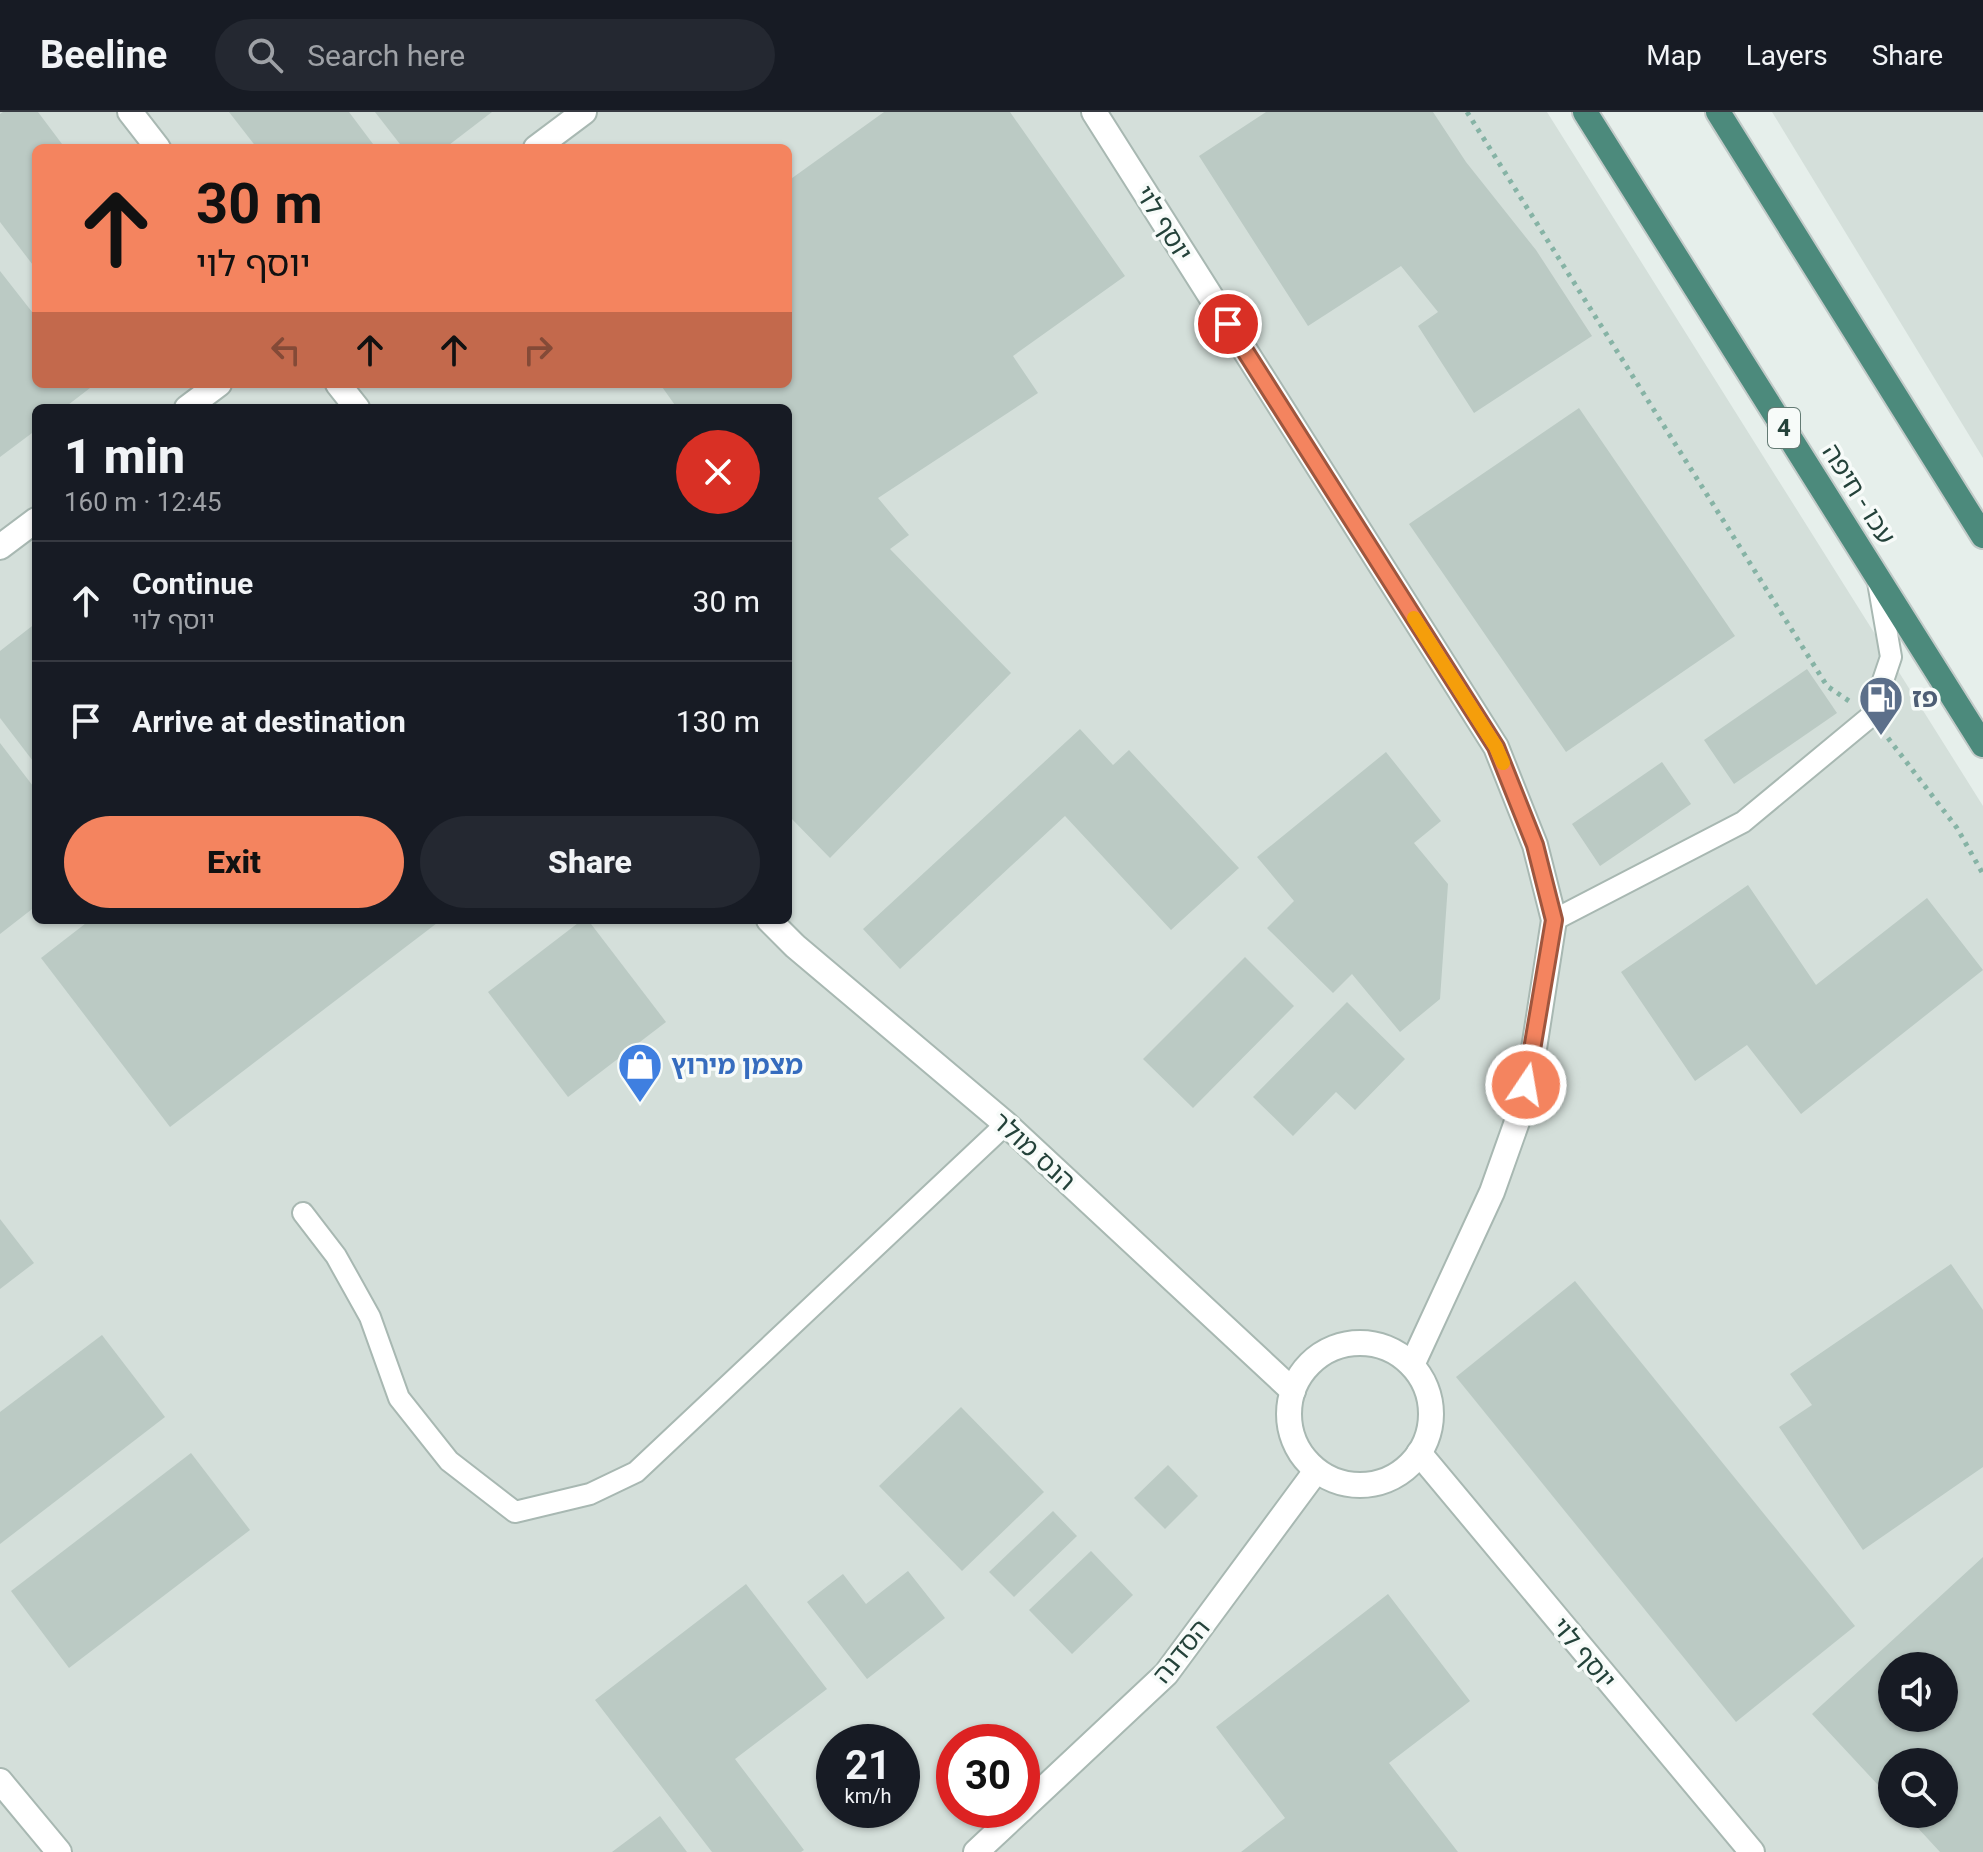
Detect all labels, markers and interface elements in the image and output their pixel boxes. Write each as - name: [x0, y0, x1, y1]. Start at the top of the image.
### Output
- search box: [215, 19, 775, 91]
- text: Beeline: [40, 33, 167, 77]
- icon: search: [243, 33, 287, 77]
- text: Search here: [307, 38, 465, 73]
- text: Map: [1646, 39, 1702, 72]
- text: Layers: [1746, 39, 1828, 72]
- text: Share: [1872, 39, 1943, 72]
- text: 30 m: [196, 171, 323, 237]
- icon: ahead: [64, 176, 168, 280]
- street label: יוסף לוי: [1129, 180, 1199, 266]
- text: יוסף לוי: [196, 243, 311, 285]
- pin: [1194, 290, 1262, 358]
- icon: arrive: [1206, 302, 1250, 346]
- icon: left: [264, 328, 308, 372]
- icon: ahead: [348, 328, 392, 372]
- icon: ahead: [432, 328, 476, 372]
- icon: right: [516, 328, 560, 372]
- road number: 4: [1768, 408, 1800, 448]
- text: 1 min: [64, 428, 185, 485]
- button: close: [676, 430, 760, 514]
- street label: עכו - חיפה: [1816, 438, 1902, 550]
- text: 160 m · 12:45: [64, 487, 222, 517]
- text: Continue: [132, 566, 253, 601]
- icon: ahead: [64, 579, 108, 623]
- text: 30 m: [693, 584, 760, 619]
- text: יוסף לוי: [132, 605, 215, 635]
- fuel station icon: פז: [1857, 674, 1905, 737]
- place label: פז: [1912, 683, 1938, 713]
- icon: arrive: [64, 699, 108, 743]
- text: Arrive at destination: [132, 704, 406, 739]
- text: 130 m: [676, 704, 760, 739]
- button: Exit: [64, 816, 404, 908]
- button: Share: [420, 816, 760, 908]
- shop icon: מצמן מירוץ: [616, 1041, 664, 1104]
- position arrow: [1484, 1043, 1568, 1127]
- place label: מצמן מירוץ: [671, 1050, 803, 1080]
- street label: הנס מולר: [986, 1106, 1082, 1196]
- street label: יוסף לוי: [1546, 1612, 1622, 1694]
- street label: הסדנה: [1146, 1613, 1216, 1689]
- map controls: [1878, 1652, 1958, 1828]
- button: sound: [1878, 1652, 1958, 1732]
- speed limit sign: 30: [936, 1724, 1040, 1828]
- text: 21: [845, 1742, 891, 1789]
- button: search: [1878, 1748, 1958, 1828]
- text: km/h: [845, 1784, 891, 1808]

